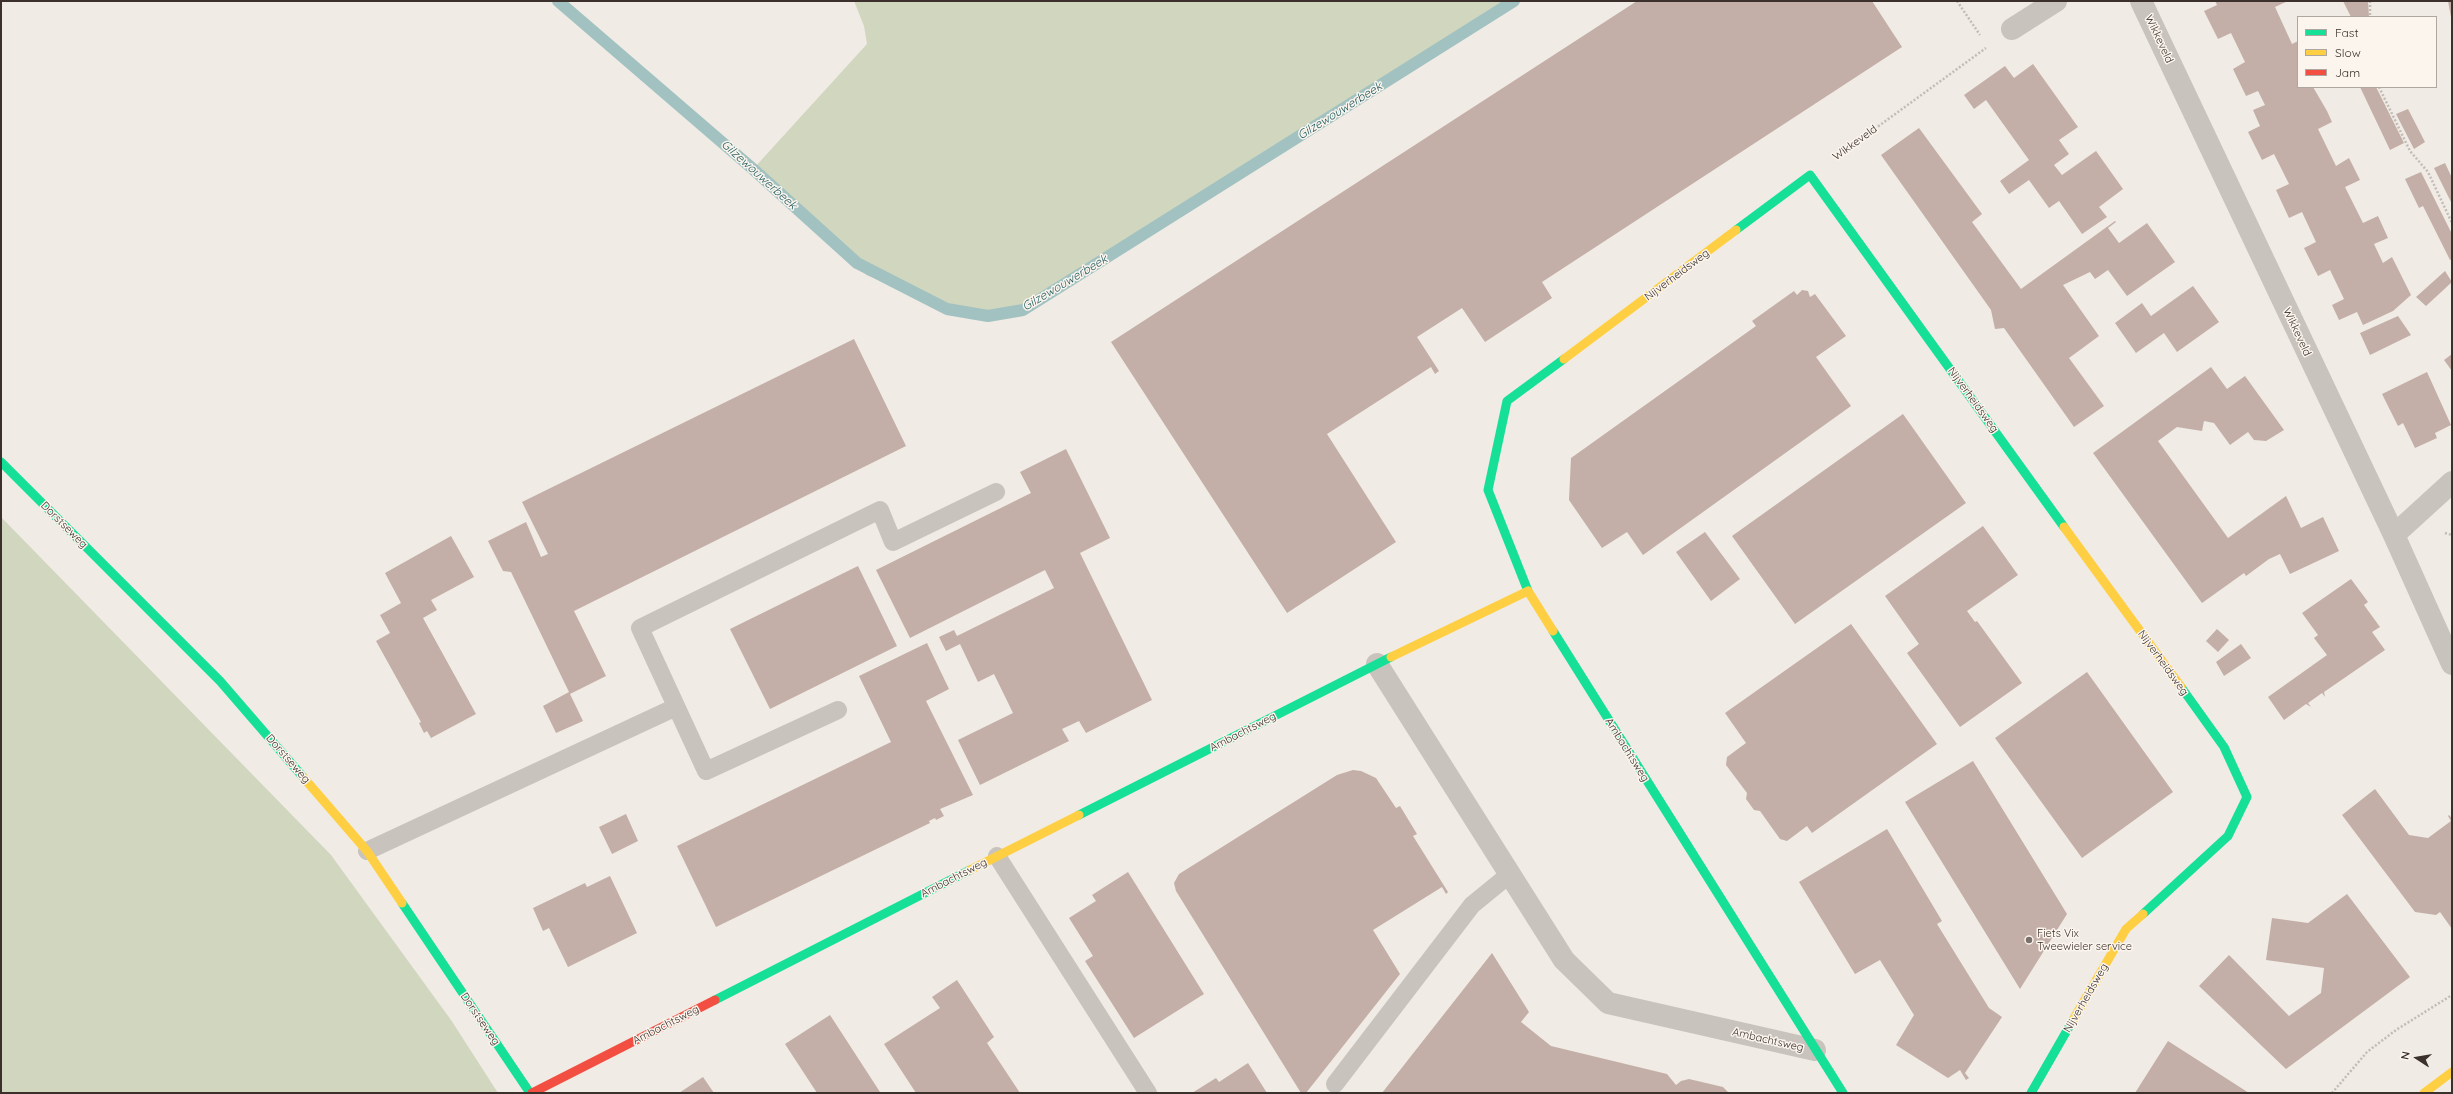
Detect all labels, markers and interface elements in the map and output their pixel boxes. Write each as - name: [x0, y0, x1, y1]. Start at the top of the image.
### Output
- street label: Wikkeveld: [2142, 13, 2176, 65]
- legend: [2297, 16, 2437, 88]
- text: Fast: [2335, 25, 2359, 40]
- text: Slow: [2335, 45, 2361, 60]
- text: Jam: [2335, 65, 2360, 80]
- water label: Gilzewouwerbeek: [1295, 79, 1385, 143]
- street label: Wikkeveld: [1830, 122, 1880, 164]
- water label: Gilzewouwerbeek: [718, 137, 800, 213]
- street label: Nijverheidsweg: [1642, 246, 1712, 304]
- water label: Gilzewouwerbeek: [1020, 252, 1110, 314]
- street label: Wikkeveld: [2280, 306, 2314, 358]
- street label: Nijverheidsweg: [1945, 365, 2001, 435]
- street label: Dorstseweg: [38, 499, 90, 551]
- street label: Nijverheidsweg: [2135, 628, 2191, 698]
- street label: Ambachtsweg: [1208, 710, 1278, 754]
- street label: Ambachtsweg: [1602, 716, 1652, 784]
- street label: Dorstseweg: [263, 732, 313, 786]
- street label: Ambachtsweg: [919, 856, 989, 900]
- place label: Fiets Vix Tweewieler service: [2037, 927, 2132, 953]
- marker: Fiets Vix Tweewieler service: [2024, 935, 2034, 945]
- street label: Nijverheidsweg: [2061, 961, 2111, 1035]
- street label: Dorstseweg: [458, 990, 502, 1048]
- street label: Ambachtsweg: [631, 1003, 701, 1047]
- street label: Ambachtsweg: [1731, 1025, 1805, 1055]
- north arrow: [2397, 1038, 2437, 1078]
- text: N: [2398, 1050, 2413, 1061]

